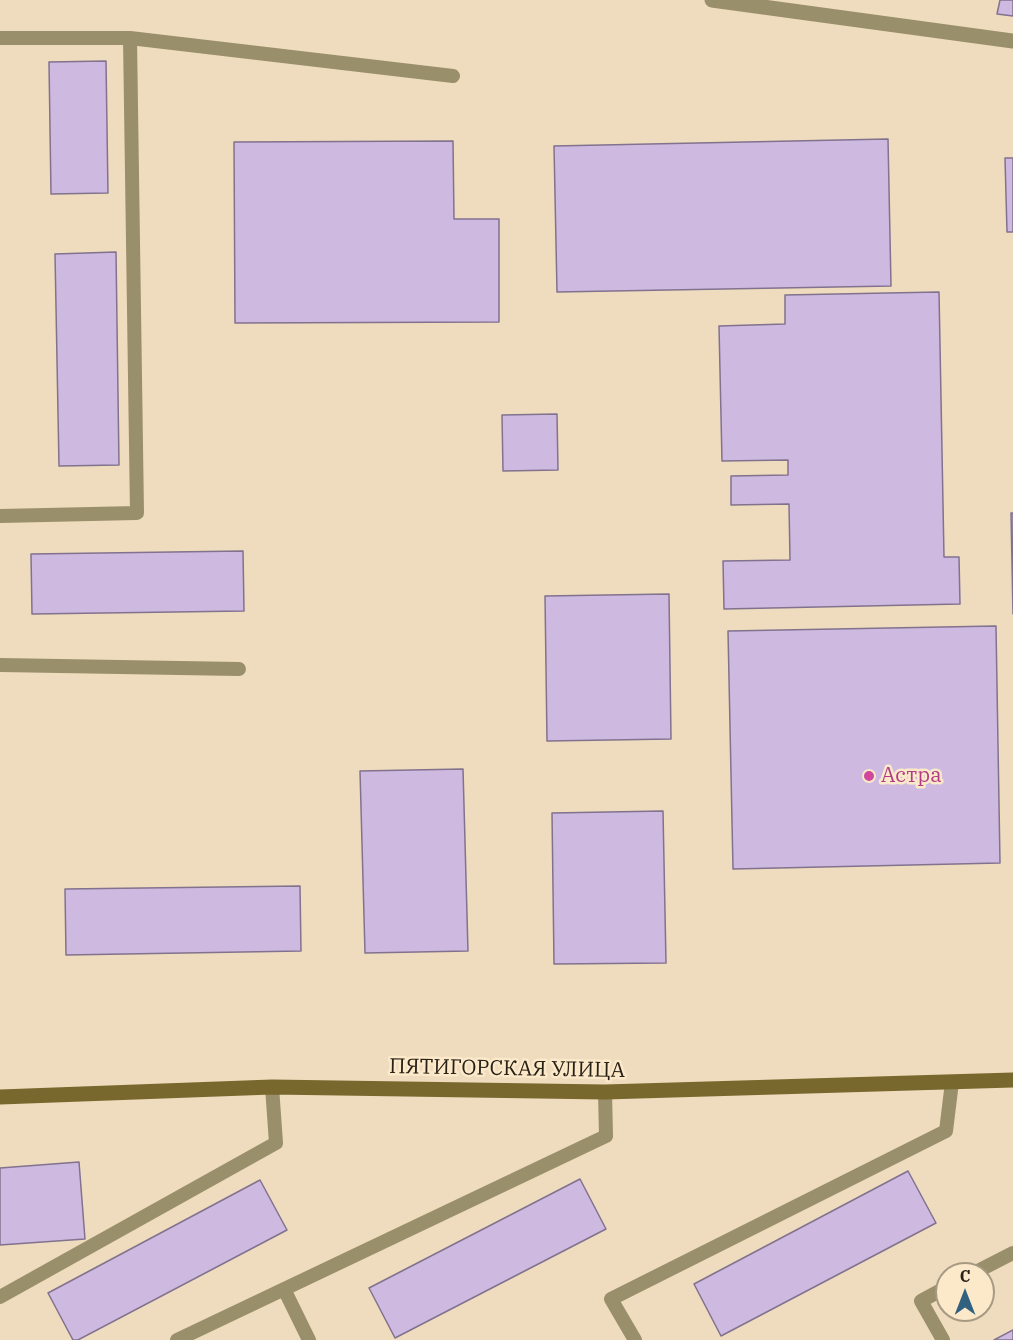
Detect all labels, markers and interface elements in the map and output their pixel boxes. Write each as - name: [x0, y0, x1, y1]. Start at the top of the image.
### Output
- place label: Астра: [881, 763, 942, 789]
- marker: Астра: [862, 769, 876, 783]
- street label: ПЯТИГОРСКАЯ УЛИЦА: [389, 1054, 625, 1084]
- north arrow: [935, 1262, 995, 1322]
- text: С: [960, 1266, 970, 1286]

